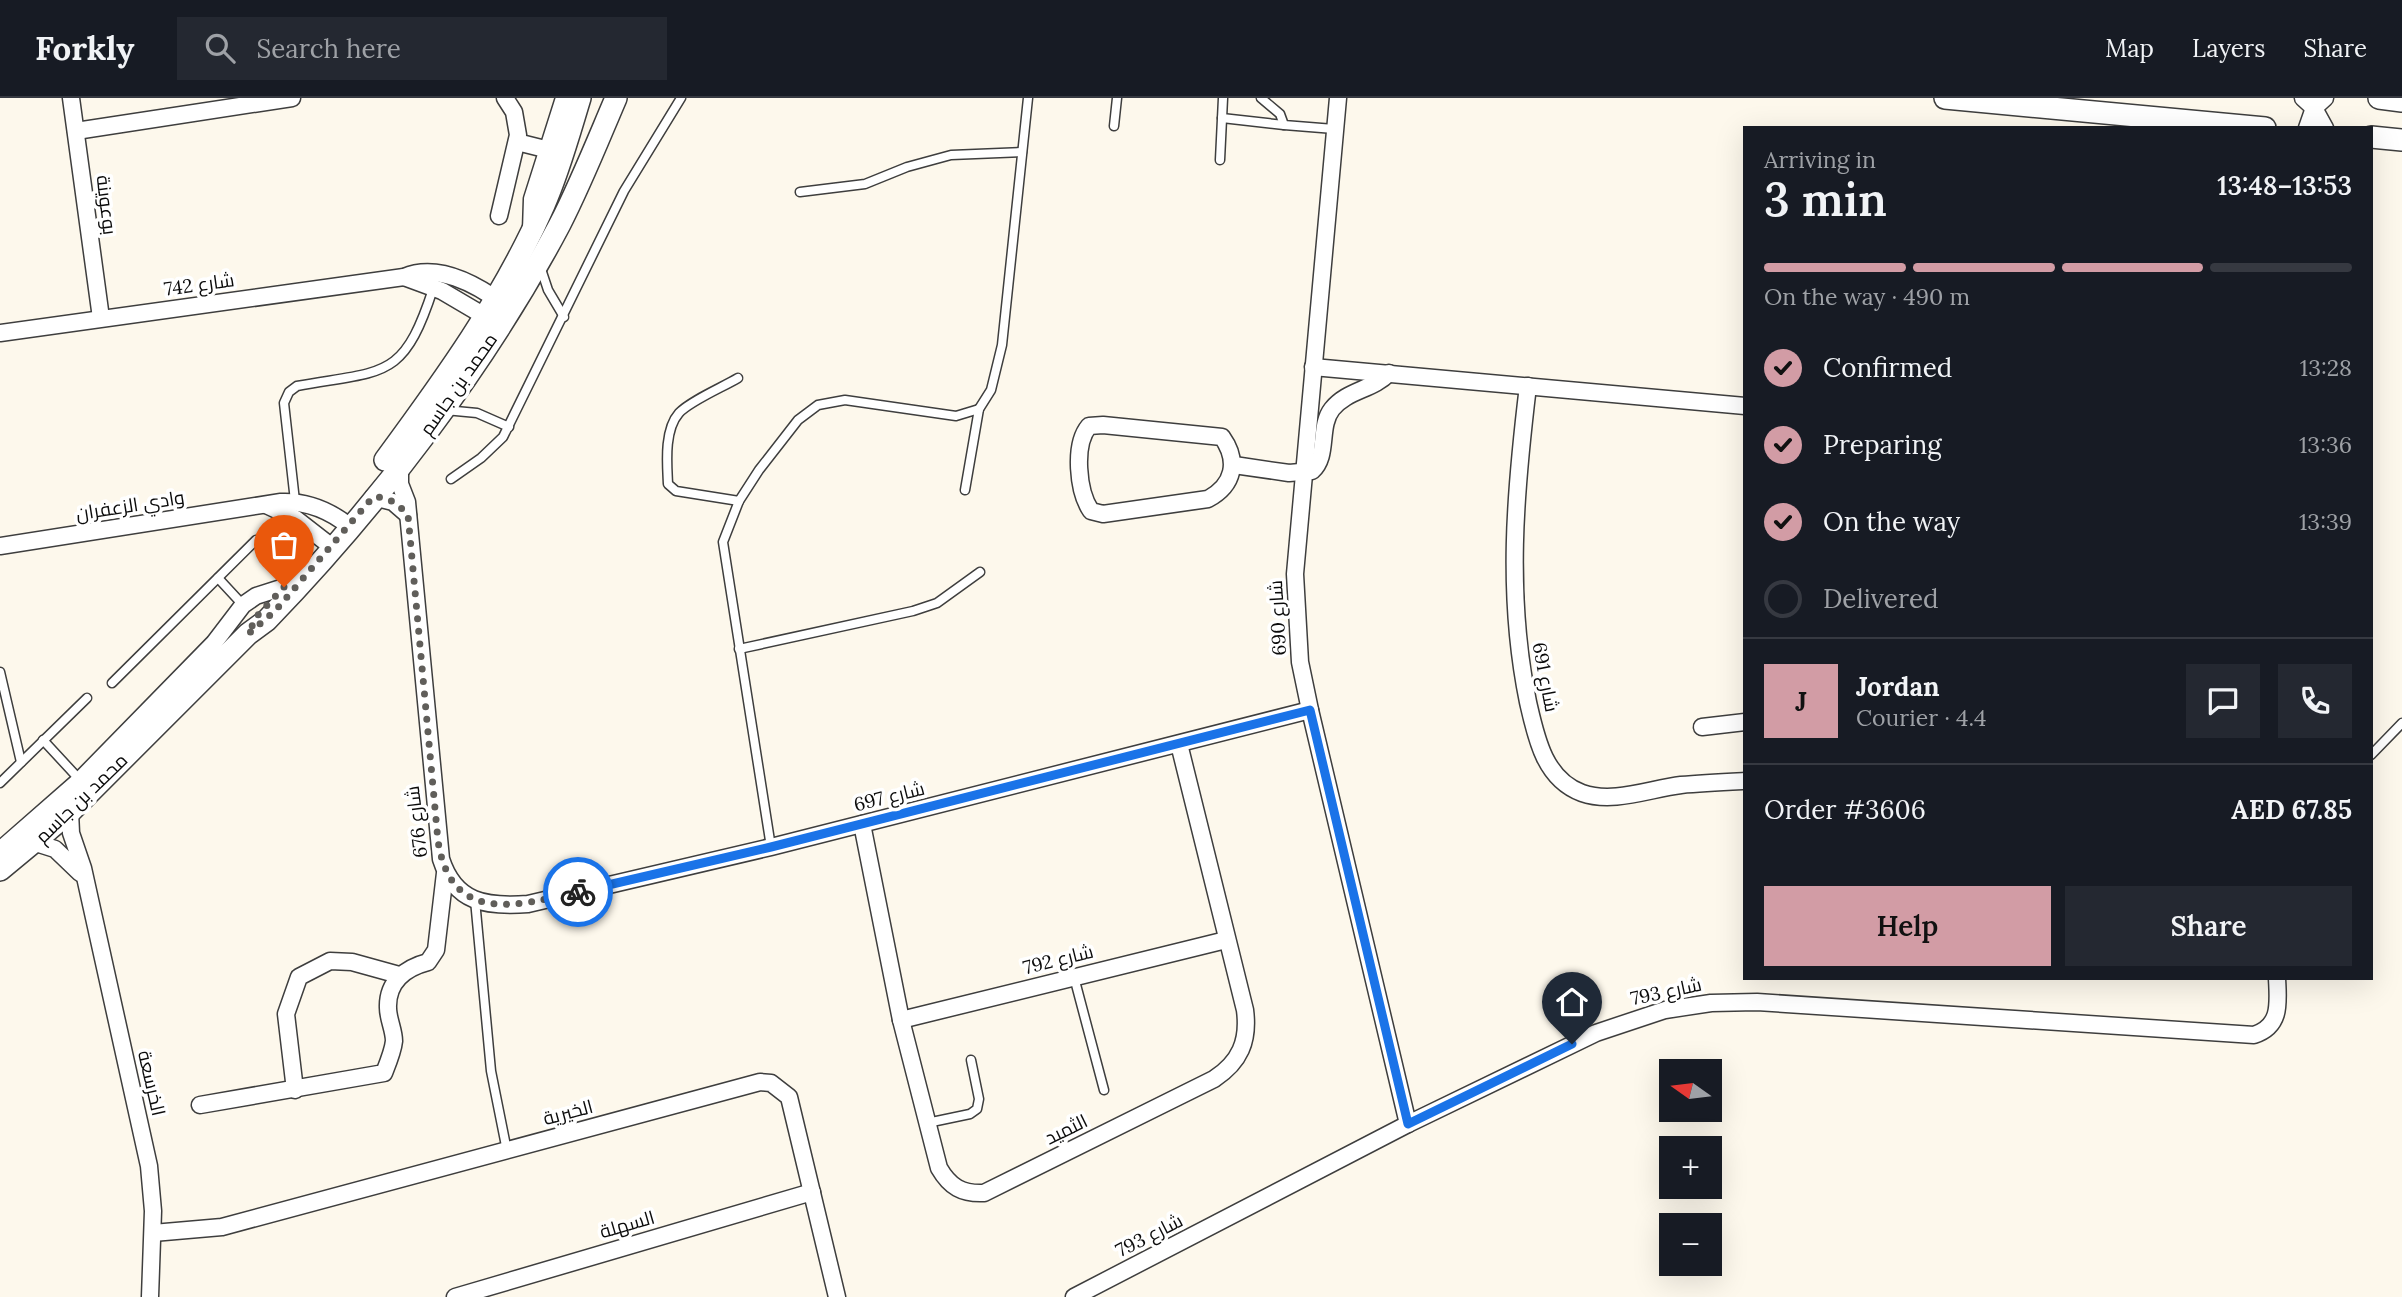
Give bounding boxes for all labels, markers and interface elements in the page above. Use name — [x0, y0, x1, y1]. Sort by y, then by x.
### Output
search box — [177, 17, 667, 80]
text: Forkly — [35, 27, 135, 69]
icon: search — [201, 29, 239, 67]
text: Search here — [257, 32, 401, 65]
text: Map — [2105, 33, 2154, 64]
text: Layers — [2192, 33, 2265, 64]
text: Share — [2303, 33, 2367, 64]
text: Arriving in — [1764, 145, 1876, 174]
text: 13:48–13:53 — [2217, 169, 2352, 202]
text: 3 min — [1764, 170, 1887, 229]
street label: بوعوينة — [91, 174, 123, 236]
street label: شارع 742 — [162, 267, 236, 303]
text: On the way · 490 m — [1764, 282, 1970, 311]
street label: محمد بن جاسم — [414, 328, 504, 441]
icon: check — [1764, 349, 1802, 387]
text: Confirmed — [1823, 351, 1952, 384]
text: 13:28 — [2300, 353, 2352, 382]
icon: check — [1764, 426, 1802, 464]
text: Preparing — [1823, 428, 1942, 461]
text: 13:36 — [2299, 430, 2352, 459]
street label: وادي الزعفران — [74, 485, 186, 528]
icon: check — [1764, 503, 1802, 541]
text: On the way — [1823, 505, 1960, 538]
text: 13:39 — [2299, 507, 2352, 536]
pin — [254, 515, 314, 587]
icon: bag — [265, 526, 303, 564]
street label: شارع 690 — [1263, 580, 1293, 656]
text: Delivered — [1823, 582, 1939, 615]
street label: شارع 691 — [1526, 640, 1565, 714]
button: chat — [2186, 664, 2260, 738]
button: phone — [2278, 664, 2352, 738]
text: Jordan — [1856, 670, 1940, 703]
text: J — [1795, 685, 1807, 718]
text: Courier · 4.4 — [1856, 703, 1987, 732]
street label: محمد بن جاسم — [30, 748, 134, 850]
street label: شارع 697 — [851, 776, 927, 818]
street label: شارع 676 — [400, 784, 434, 859]
text: Order #3606 — [1764, 793, 1926, 826]
text: AED 67.85 — [2231, 793, 2352, 826]
courier — [543, 857, 613, 927]
icon: bike — [559, 873, 597, 911]
button: Help — [1764, 886, 2051, 966]
button: Share — [2065, 886, 2352, 966]
street label: شارع 792 — [1020, 939, 1096, 981]
pin — [1542, 972, 1602, 1044]
street label: شارع 793 — [1628, 972, 1704, 1012]
icon: home — [1553, 983, 1591, 1021]
street label: الخرسعة — [133, 1048, 171, 1118]
north arrow — [1659, 1059, 1722, 1122]
map controls — [1659, 1059, 1722, 1276]
street label: الخيرية — [540, 1094, 596, 1130]
street label: الثميد — [1041, 1108, 1091, 1150]
button: + — [1659, 1136, 1722, 1199]
street label: السهلة — [597, 1205, 657, 1243]
street label: شارع 793 — [1111, 1208, 1187, 1264]
button: − — [1659, 1213, 1722, 1276]

